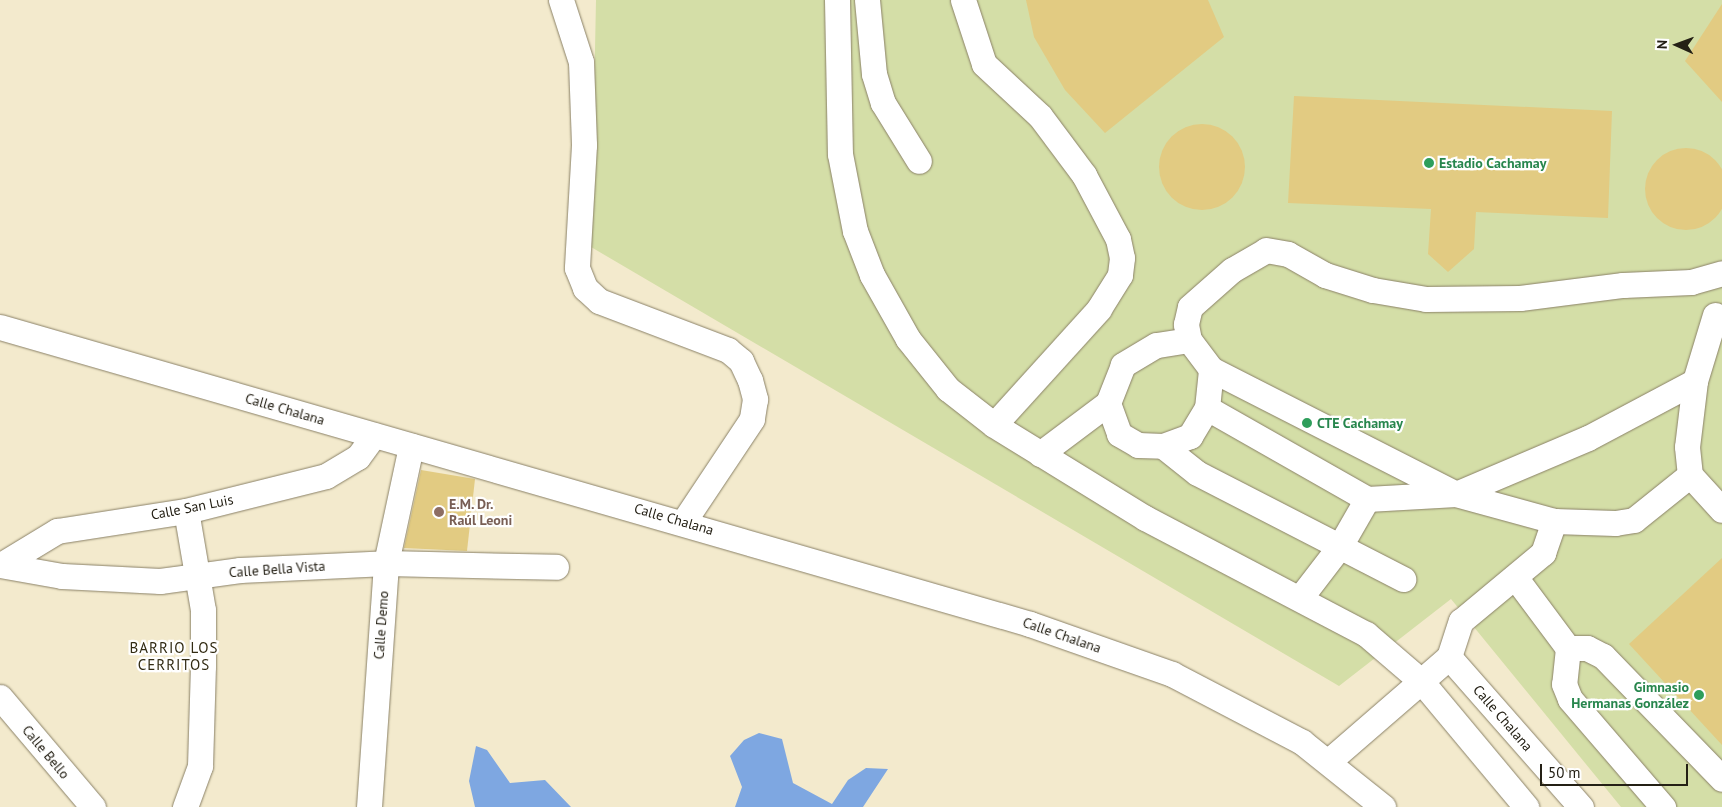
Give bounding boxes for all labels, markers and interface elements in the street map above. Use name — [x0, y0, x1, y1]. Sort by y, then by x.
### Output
north arrow — [1652, 20, 1702, 70]
text: N — [1653, 40, 1671, 49]
place label: Estadio Cachamay — [1439, 155, 1547, 171]
marker: Estadio Cachamay — [1423, 157, 1435, 169]
street label: Calle Chalana — [243, 390, 327, 428]
place label: CTE Cachamay — [1317, 415, 1403, 431]
marker: CTE Cachamay — [1301, 417, 1313, 429]
street label: Calle San Luis — [149, 491, 235, 523]
place label: E.M. Dr. Raúl Leoni — [449, 496, 512, 528]
street label: Calle Chalana — [632, 500, 716, 538]
marker: E.M. Dr. Raúl Leoni — [433, 506, 445, 518]
street label: Calle Bella Vista — [228, 557, 326, 581]
street label: Calle Demo — [370, 590, 392, 660]
street label: Calle Chalana — [1021, 614, 1103, 656]
district label: BARRIO LOS CERRITOS — [128, 638, 220, 673]
place label: Gimnasio Hermanas González — [1571, 679, 1689, 712]
street label: Calle Chalana — [1470, 682, 1536, 754]
marker: Gimnasio Hermanas González — [1693, 689, 1705, 701]
street label: Calle Bello — [19, 722, 73, 782]
scale bar — [1542, 754, 1690, 786]
text: 50 m — [1548, 763, 1581, 782]

